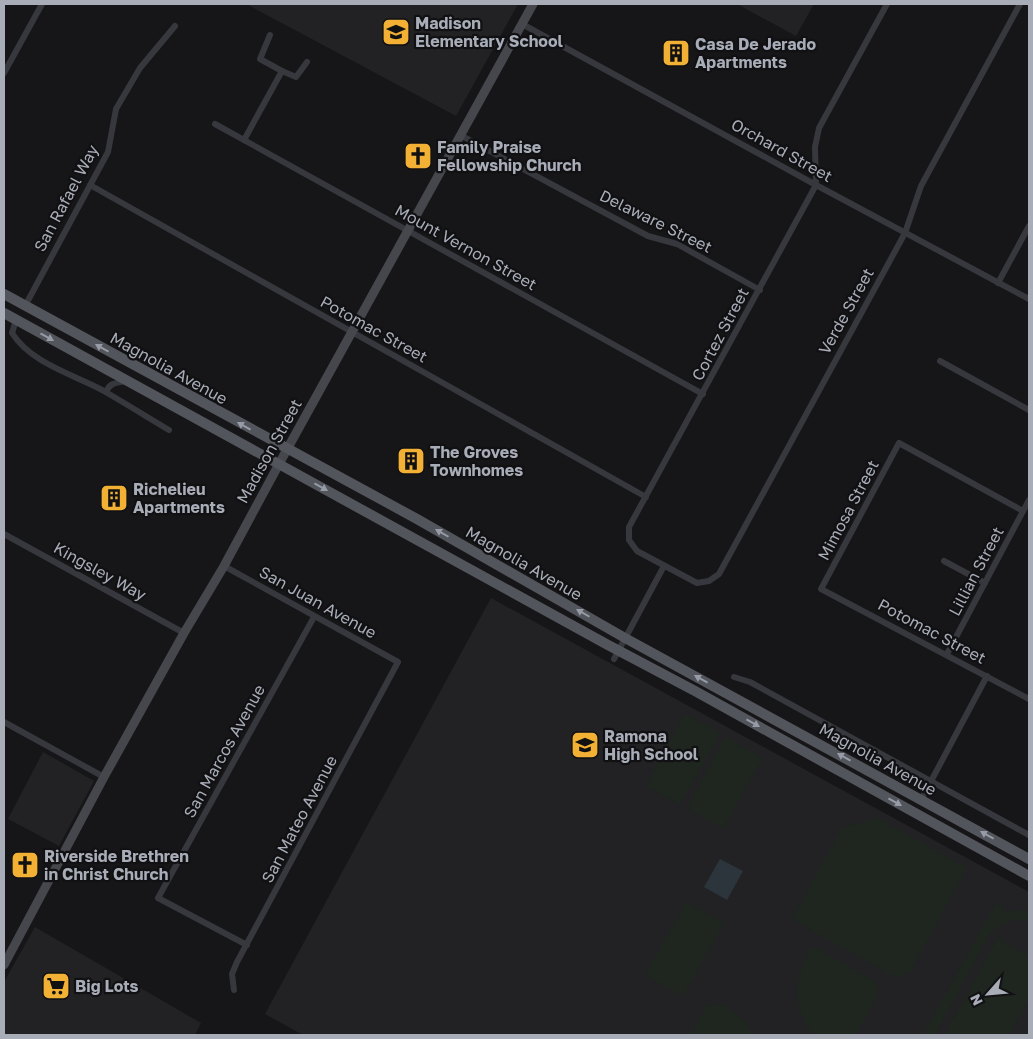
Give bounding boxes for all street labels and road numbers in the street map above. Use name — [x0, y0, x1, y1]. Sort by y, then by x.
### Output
street label: Orchard Street — [728, 114, 836, 186]
street label: San Rafael Way — [29, 141, 103, 255]
street label: Delaware Street — [596, 185, 716, 257]
street label: Mount Vernon Street — [392, 200, 540, 294]
street label: Verde Street — [814, 264, 878, 358]
street label: Cortez Street — [687, 284, 753, 384]
street label: Potomac Street — [317, 291, 431, 367]
street label: Magnolia Avenue — [107, 327, 231, 409]
street label: Madison Street — [232, 395, 306, 507]
street label: Mimosa Street — [813, 456, 883, 564]
street label: Magnolia Avenue — [462, 522, 586, 604]
street label: Lillian Street — [944, 523, 1008, 619]
street label: Kingsley Way — [50, 537, 150, 605]
street label: San Juan Avenue — [256, 561, 380, 643]
street label: Potomac Street — [875, 594, 989, 668]
street label: San Marcos Avenue — [179, 681, 269, 821]
street label: Magnolia Avenue — [816, 718, 940, 800]
street label: San Mateo Avenue — [257, 752, 341, 886]

